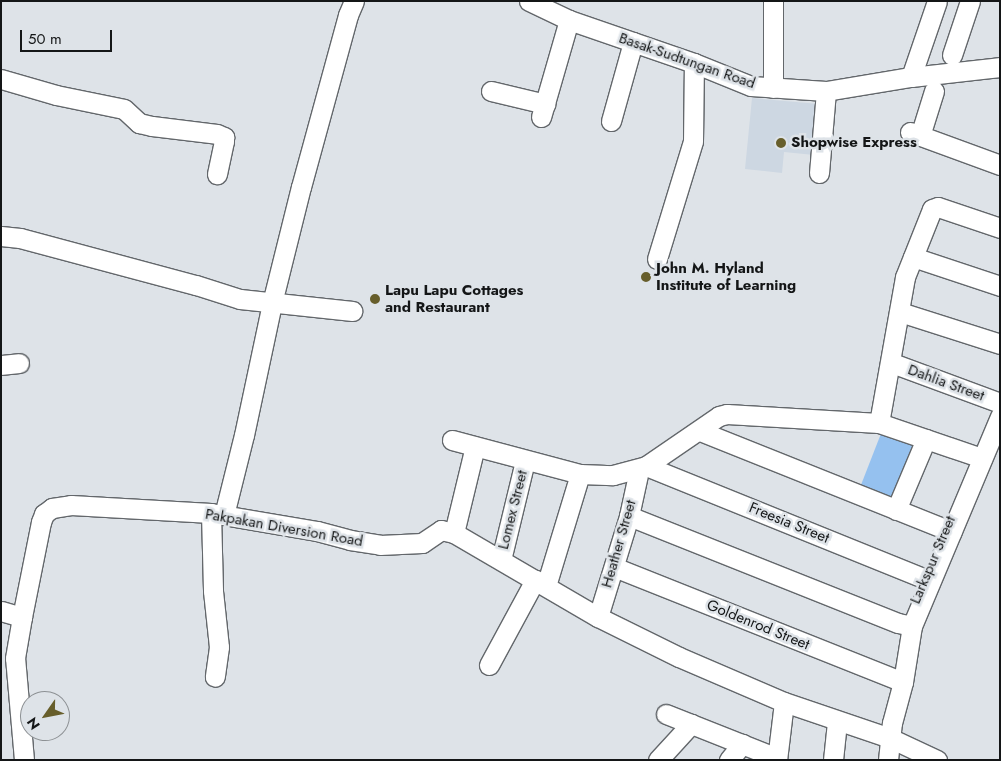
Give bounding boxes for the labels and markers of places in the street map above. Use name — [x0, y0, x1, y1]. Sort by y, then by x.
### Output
place label: Shopwise Express — [791, 134, 917, 152]
marker: Shopwise Express — [775, 137, 787, 149]
place label: John M. Hyland Institute of Learning — [656, 259, 796, 294]
marker: John M. Hyland Institute of Learning — [640, 271, 652, 283]
place label: Lapu Lapu Cottages and Restaurant — [385, 281, 523, 316]
marker: Lapu Lapu Cottages and Restaurant — [369, 293, 381, 305]

